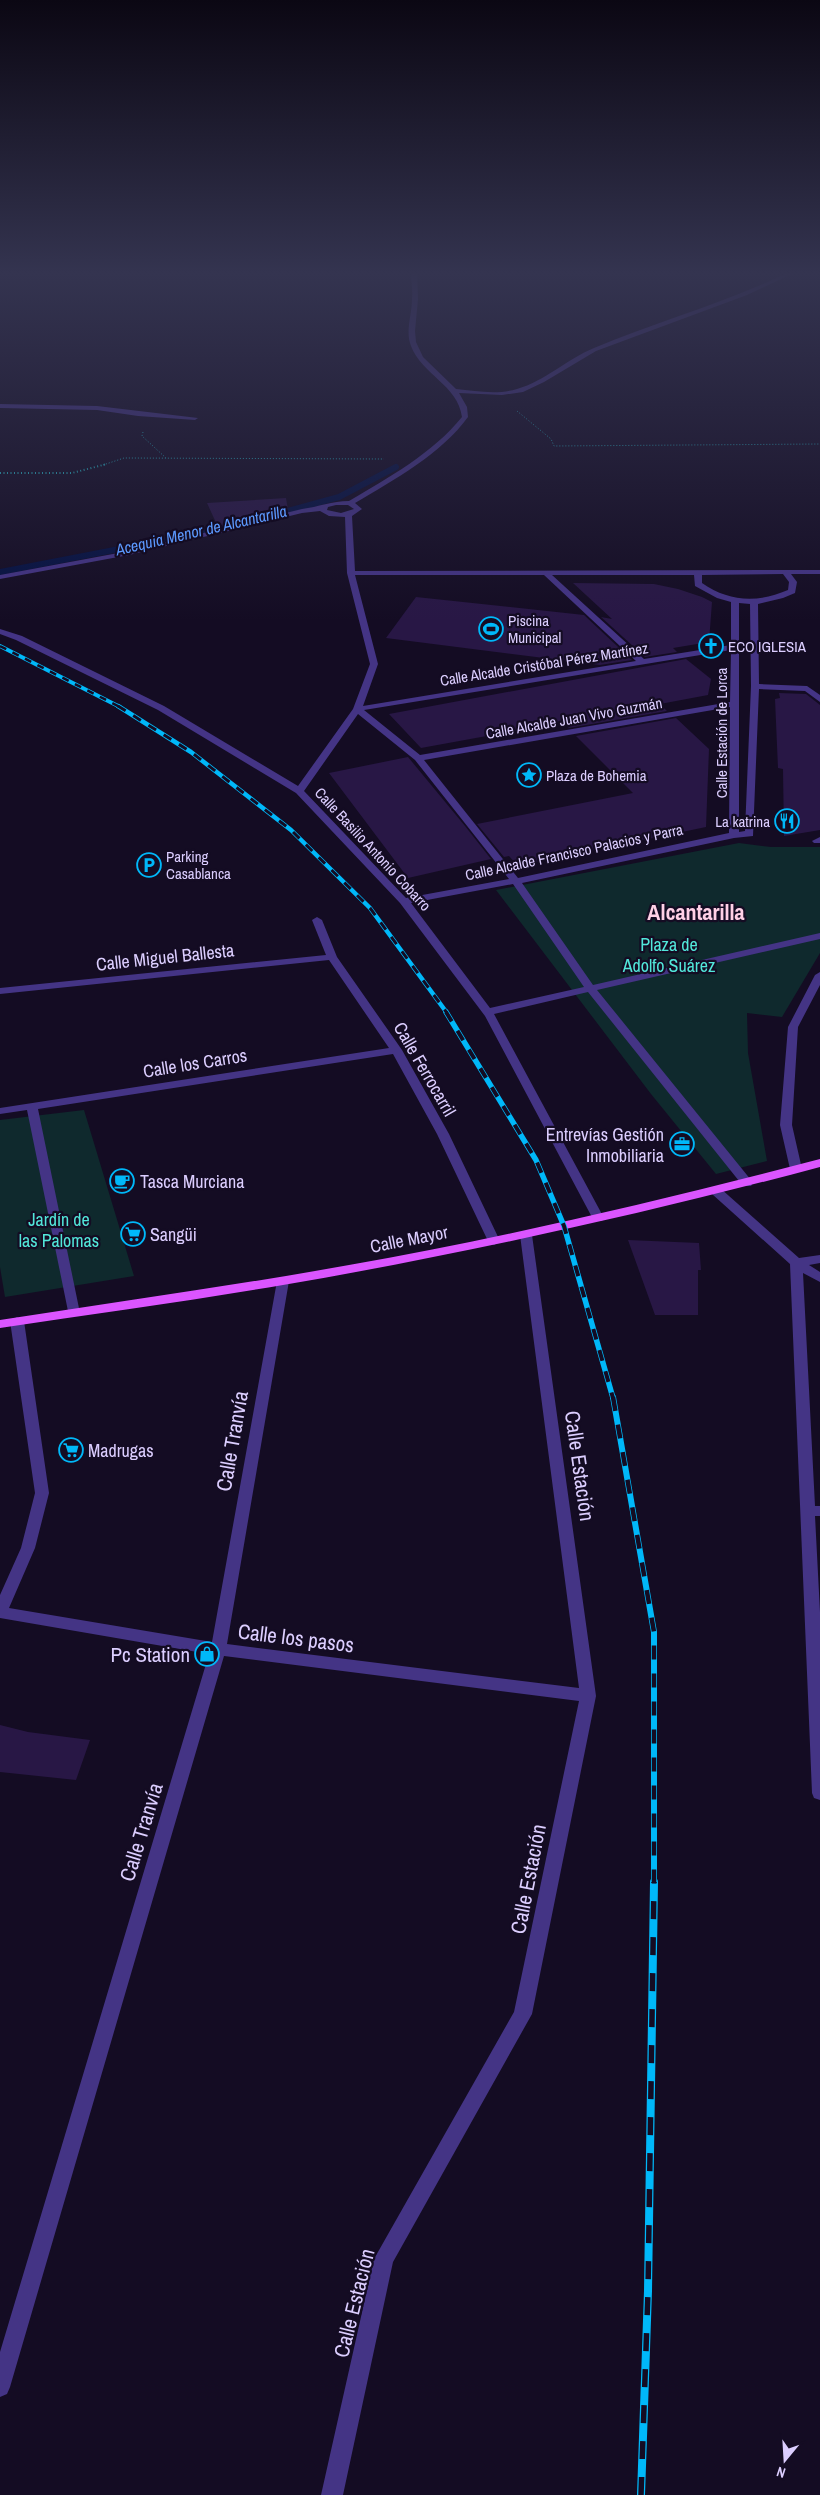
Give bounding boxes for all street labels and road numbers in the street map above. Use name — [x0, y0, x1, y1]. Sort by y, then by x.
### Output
street label: Calle Alcalde Cristóbal Pérez Martínez — [438, 637, 650, 691]
street label: Calle Estación de Lorca — [711, 668, 732, 798]
street label: Calle Alcalde Juan Vivo Guzmán — [484, 692, 664, 744]
street label: Calle Basilio Antonio Cobarro — [310, 783, 436, 916]
street label: Calle Alcalde Francisco Palacios y Parra — [463, 819, 685, 885]
street label: Calle Miguel Ballesta — [95, 937, 235, 977]
street label: Calle Ferrocarril — [388, 1017, 462, 1121]
street label: Calle los Carros — [141, 1042, 249, 1084]
street label: Calle Mayor — [368, 1219, 450, 1259]
street label: Calle Tranvía — [209, 1388, 255, 1493]
street label: Calle Estación — [558, 1409, 602, 1523]
street label: Calle los pasos — [236, 1616, 356, 1660]
street label: Calle Tranvía — [112, 1779, 170, 1885]
street label: Calle Estación — [503, 1822, 553, 1936]
street label: Calle Estación — [327, 2246, 381, 2360]

